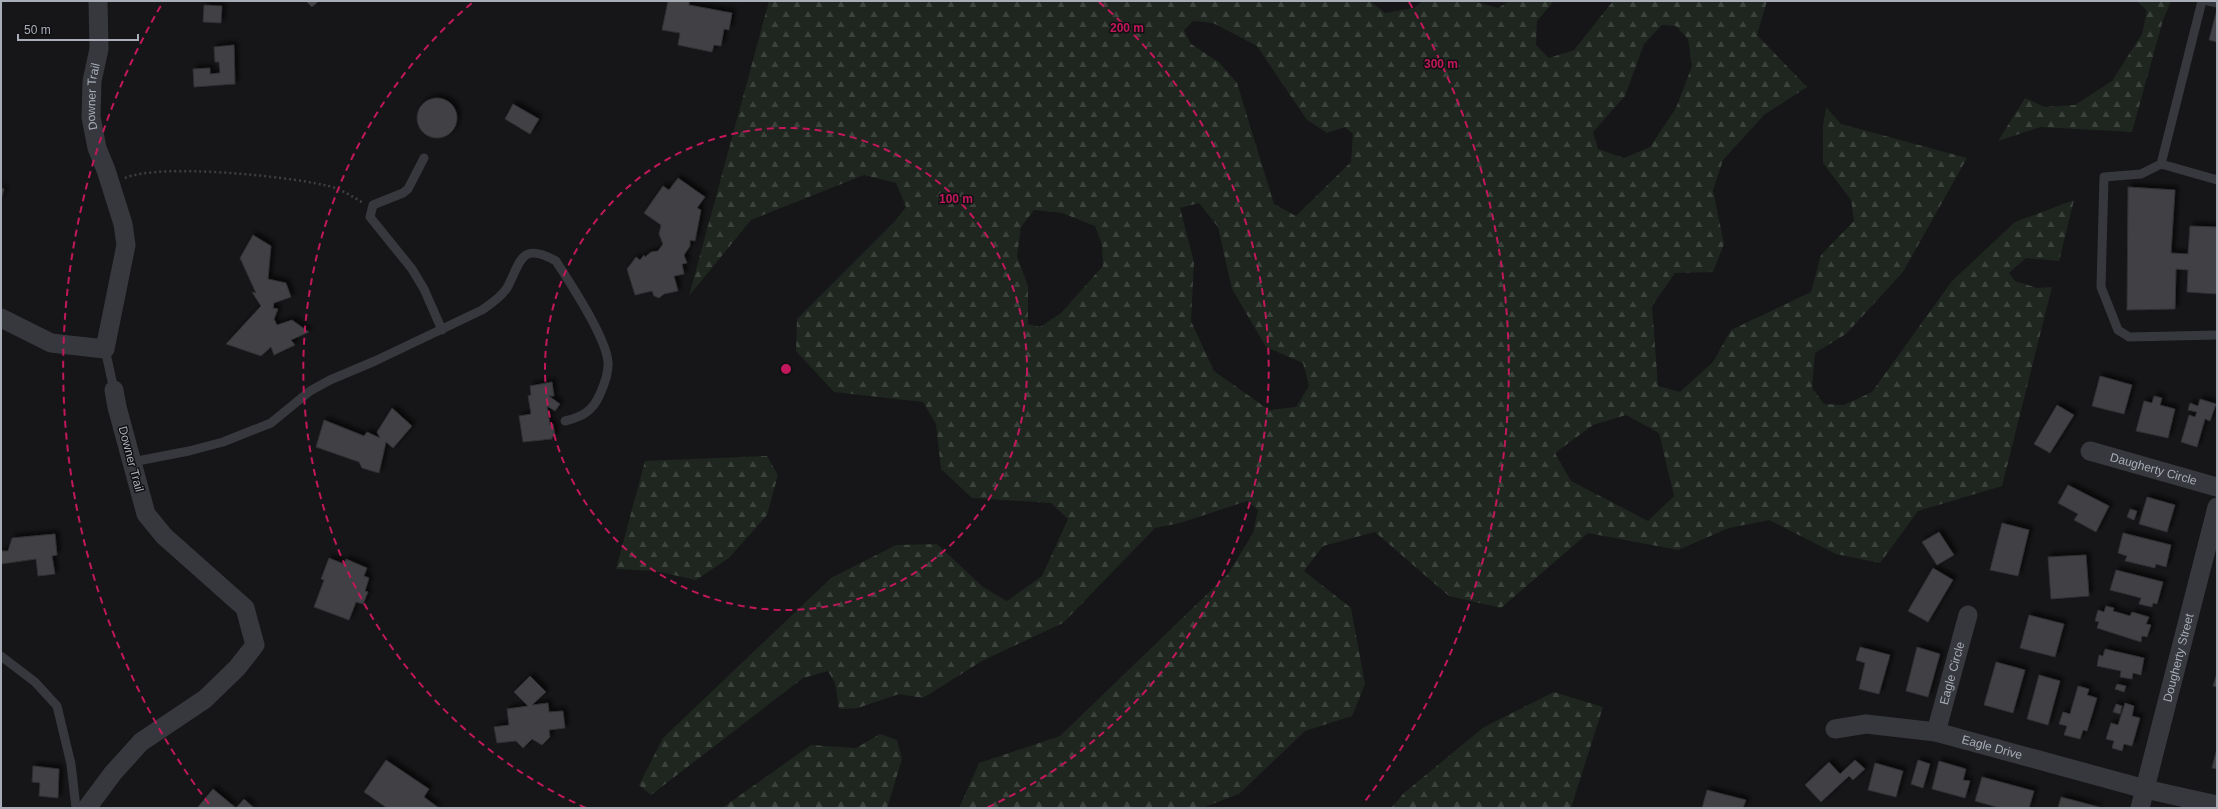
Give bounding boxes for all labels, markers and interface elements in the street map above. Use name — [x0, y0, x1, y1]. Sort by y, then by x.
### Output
scale bar — [18, 16, 138, 42]
text: 200 m — [1110, 21, 1144, 35]
text: 50 m — [24, 23, 51, 37]
text: 300 m — [1424, 57, 1458, 71]
street label: Downer Trail — [84, 62, 103, 131]
text: 100 m — [939, 192, 973, 206]
centre of rings — [779, 362, 793, 376]
street label: Downer Trail — [116, 425, 146, 493]
street label: Daugherty Circle — [2109, 450, 2199, 488]
street label: Dougherty Street — [2160, 611, 2197, 704]
street label: Eagle Circle — [1937, 640, 1967, 706]
street label: Eagle Drive — [1960, 732, 2024, 762]

